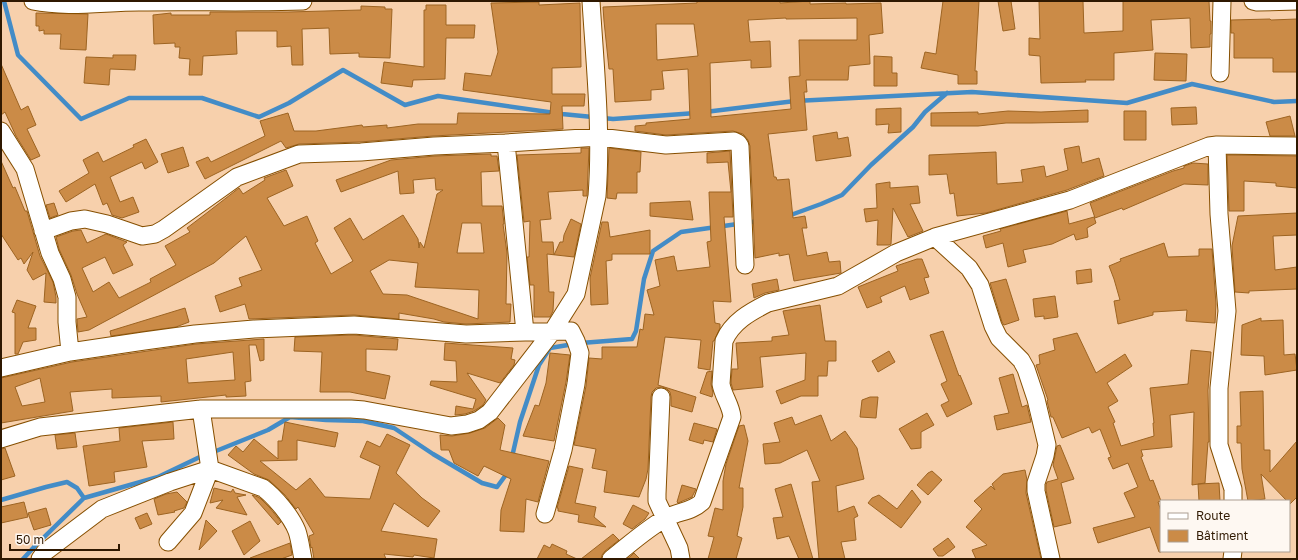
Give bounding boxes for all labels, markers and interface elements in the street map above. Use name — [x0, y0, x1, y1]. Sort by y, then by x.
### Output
legend — [1160, 500, 1290, 552]
text: Route — [1196, 508, 1230, 523]
scale bar — [10, 526, 119, 552]
text: Bâtiment — [1196, 528, 1249, 543]
text: 50 m — [16, 532, 44, 547]

